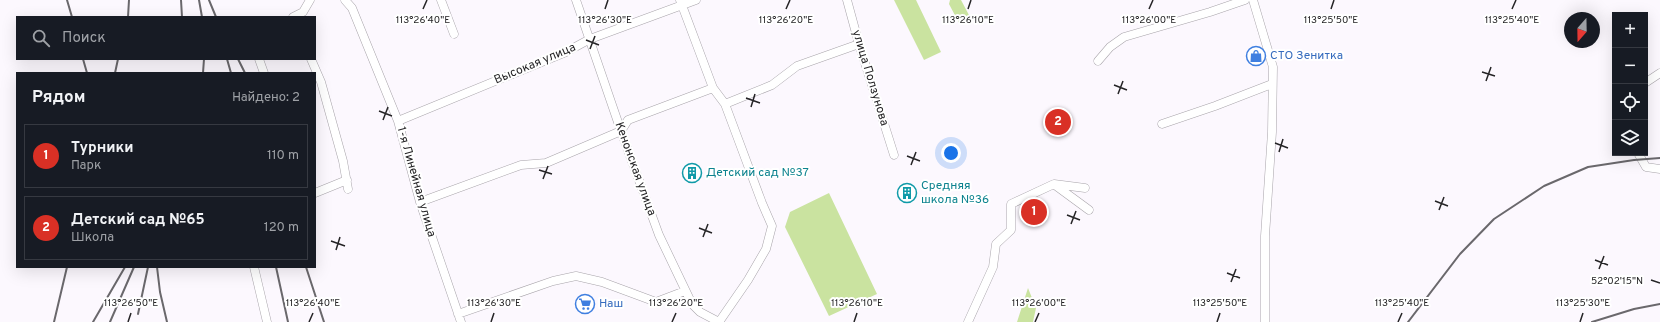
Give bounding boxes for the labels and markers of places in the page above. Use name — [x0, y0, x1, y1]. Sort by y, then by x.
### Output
shop icon: СТО Зенитка — [1245, 45, 1267, 67]
place label: СТО Зенитка — [1270, 48, 1343, 64]
pin: 2 — [1045, 107, 1071, 137]
building icon: Детский сад №37 — [681, 162, 703, 184]
place label: Детский сад №37 — [706, 165, 809, 181]
place label: Средняя школа №36 — [921, 178, 989, 208]
building icon: Средняя школа №36 — [896, 182, 918, 204]
pin: 1 — [1021, 197, 1047, 227]
supermarket icon: Наш — [574, 293, 596, 315]
place label: Наш — [599, 296, 623, 312]

